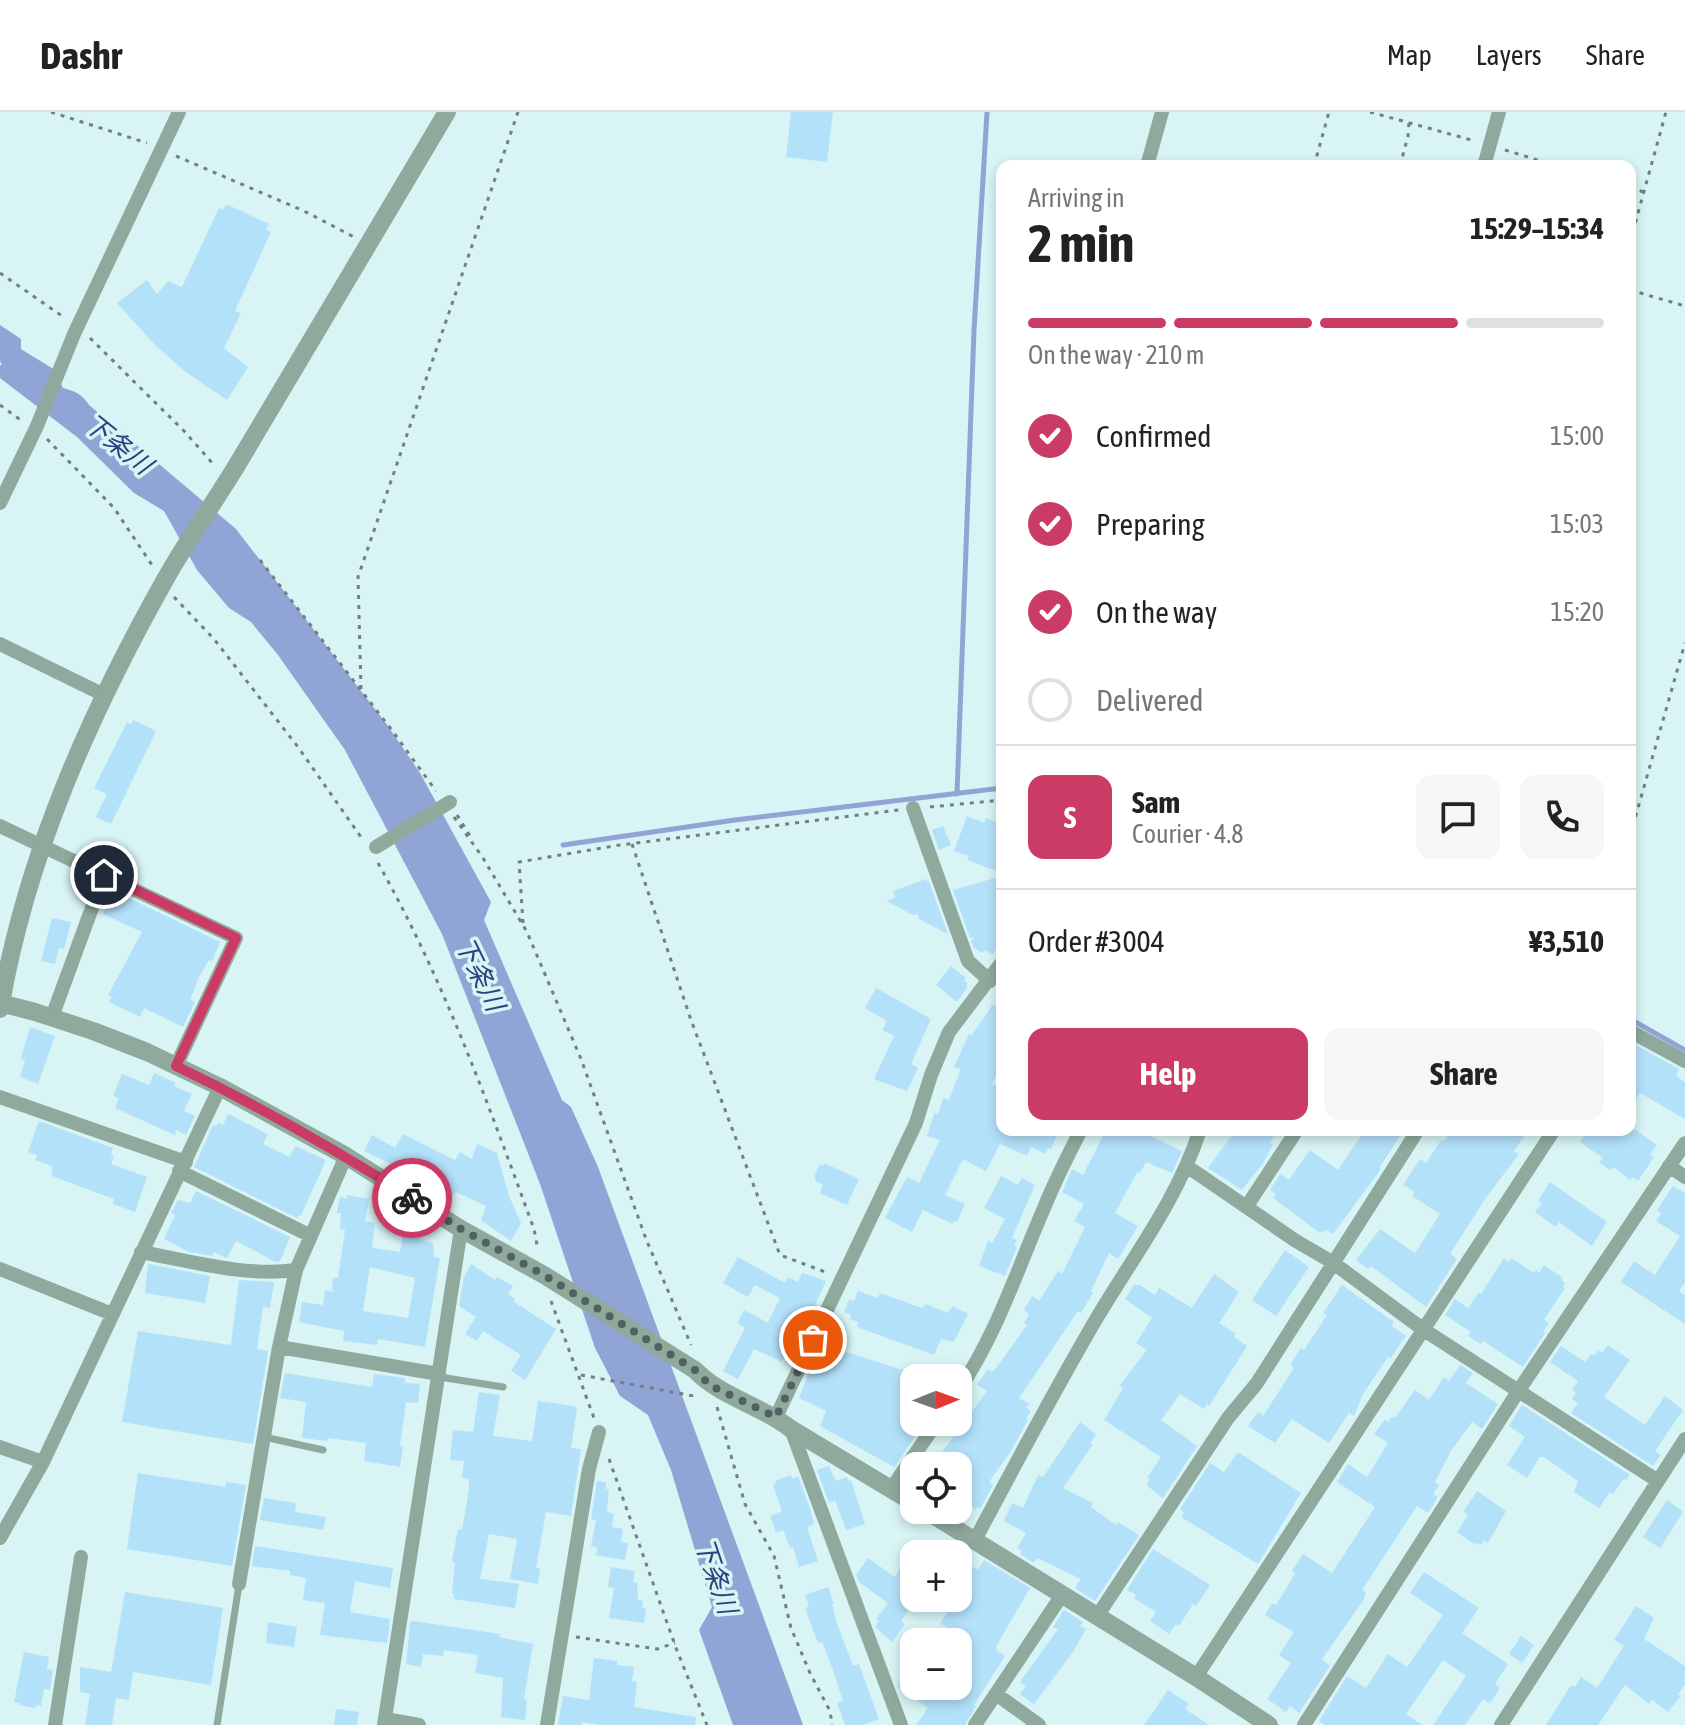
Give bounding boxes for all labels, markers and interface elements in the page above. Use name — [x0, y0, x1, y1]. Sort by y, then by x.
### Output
text: Dashr — [40, 34, 122, 77]
text: Map — [1387, 39, 1432, 71]
text: Layers — [1476, 39, 1542, 71]
text: Share — [1586, 39, 1645, 71]
text: Arriving in — [1028, 183, 1125, 213]
text: 15:29–15:34 — [1470, 211, 1604, 245]
text: 2 min — [1028, 213, 1134, 273]
text: On the way · 210 m — [1028, 340, 1205, 370]
water label: 下条川 — [78, 408, 160, 482]
icon: check — [1028, 414, 1072, 458]
text: Confirmed — [1096, 419, 1211, 453]
text: 15:00 — [1550, 421, 1604, 451]
icon: check — [1028, 502, 1072, 546]
text: Preparing — [1096, 507, 1205, 541]
text: 15:03 — [1550, 509, 1604, 539]
icon: check — [1028, 590, 1072, 634]
text: On the way — [1096, 595, 1217, 629]
text: 15:20 — [1550, 597, 1604, 627]
text: Delivered — [1096, 683, 1204, 717]
button: chat — [1416, 775, 1500, 859]
button: phone — [1520, 775, 1604, 859]
text: Sam — [1132, 785, 1180, 819]
text: S — [1064, 800, 1076, 834]
text: Courier · 4.8 — [1132, 819, 1243, 849]
pin — [70, 841, 138, 909]
icon: home — [82, 853, 126, 897]
text: Order #3004 — [1028, 924, 1165, 958]
text: ¥3,510 — [1529, 924, 1604, 958]
water label: 下条川 — [449, 932, 512, 1018]
button: Help — [1028, 1028, 1308, 1120]
button: Share — [1324, 1028, 1604, 1120]
courier — [372, 1158, 452, 1238]
icon: bike — [390, 1176, 434, 1220]
pin — [779, 1306, 847, 1374]
icon: bag — [791, 1318, 835, 1362]
north arrow — [900, 1364, 972, 1436]
map controls — [900, 1364, 972, 1700]
button: locate — [900, 1452, 972, 1524]
water label: 下条川 — [689, 1534, 744, 1621]
button: + — [900, 1540, 972, 1612]
button: − — [900, 1628, 972, 1700]

